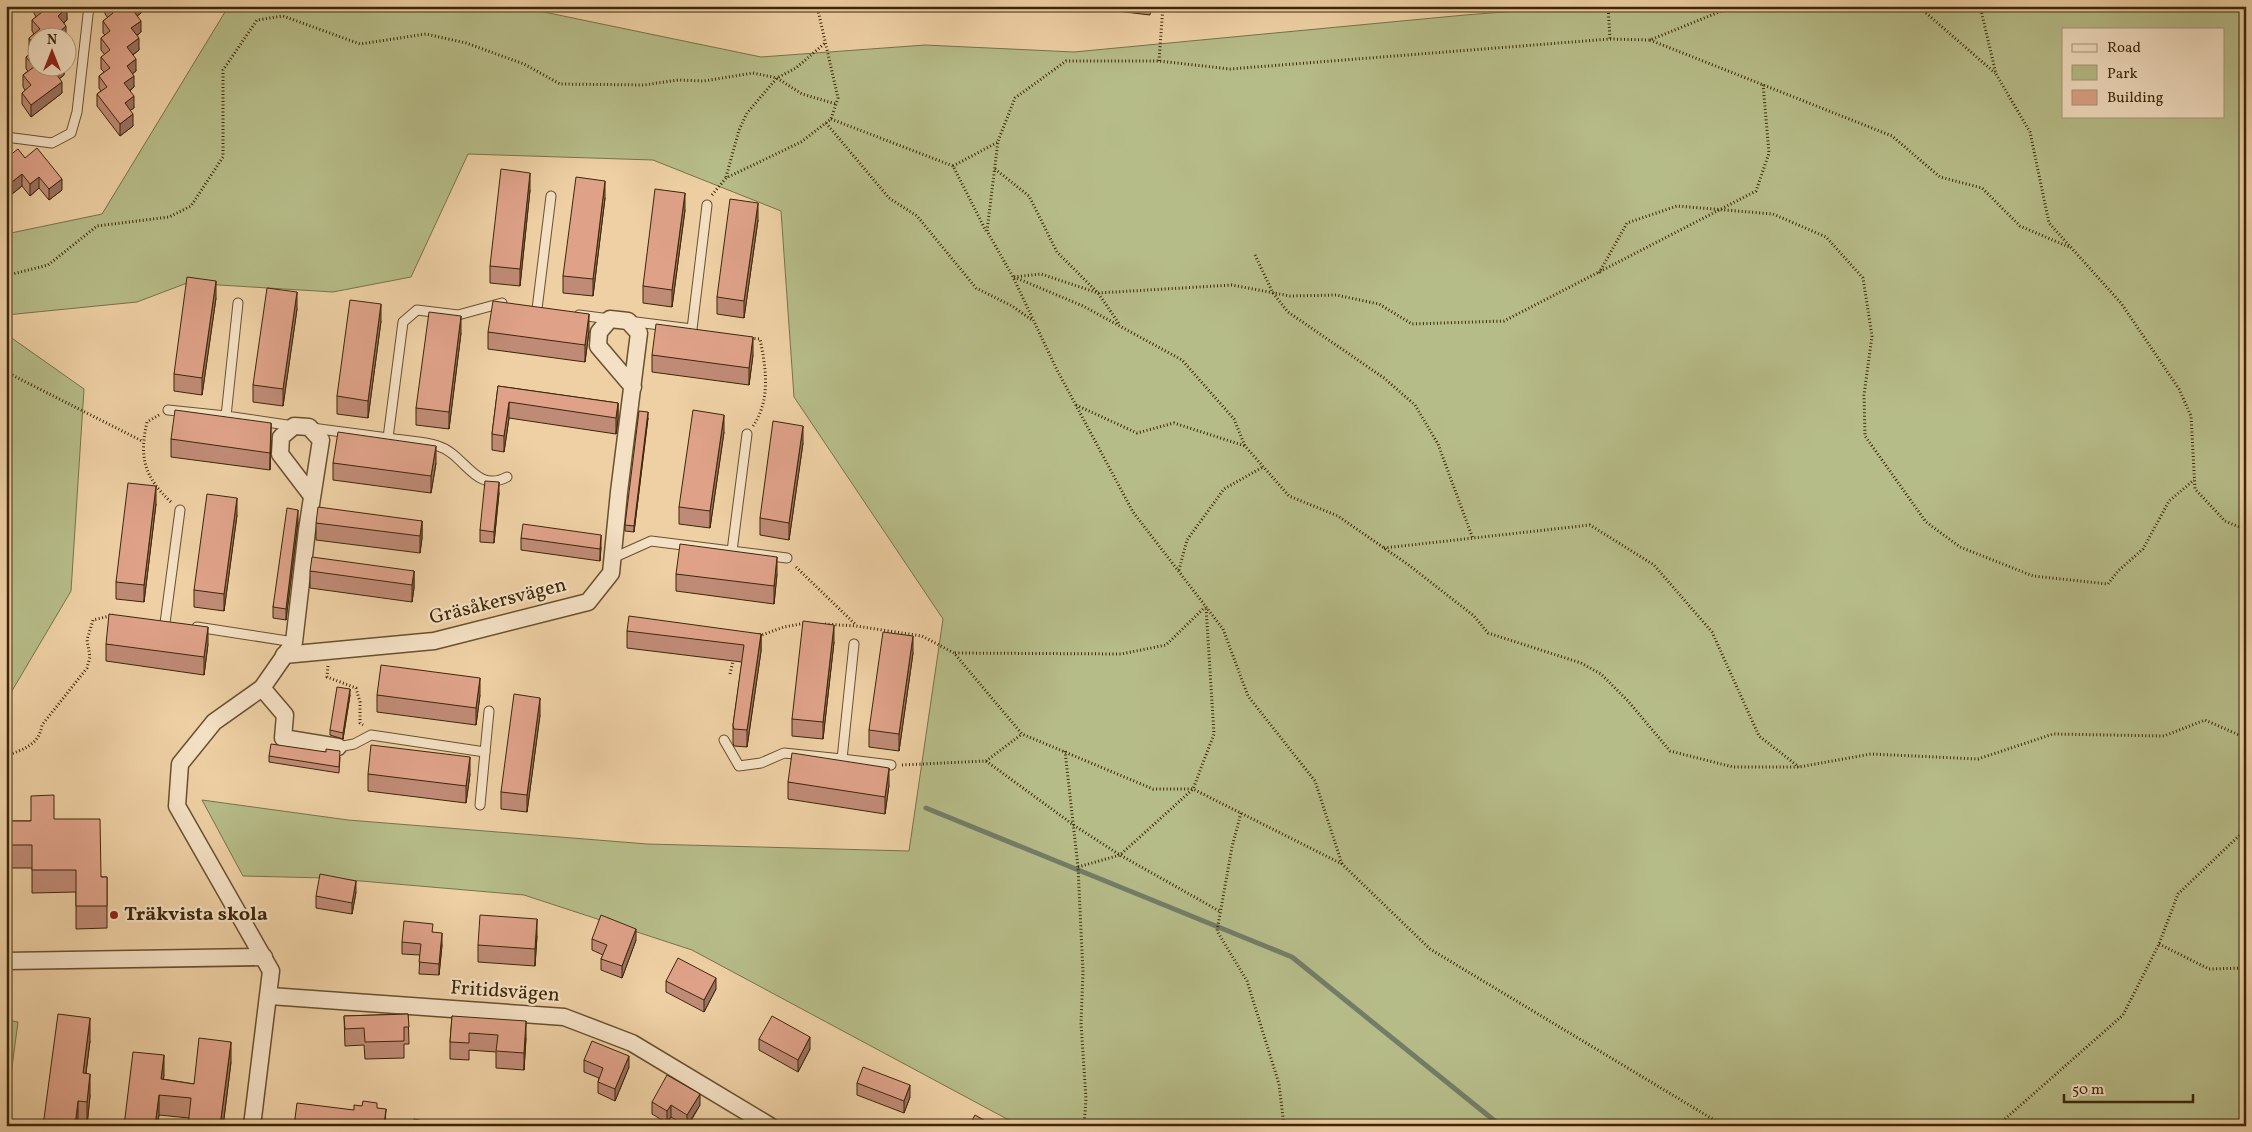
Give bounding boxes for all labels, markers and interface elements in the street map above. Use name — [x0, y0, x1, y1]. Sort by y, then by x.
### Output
north arrow — [28, 28, 78, 78]
legend — [2062, 28, 2224, 118]
text: N — [47, 31, 57, 50]
text: Road — [2107, 38, 2141, 59]
text: Park — [2107, 64, 2138, 85]
text: Building — [2107, 88, 2164, 109]
street label: Gräsåkersvägen — [427, 571, 569, 633]
place label: Träkvista skola — [124, 901, 268, 929]
marker: Träkvista skola — [108, 909, 120, 921]
street label: Fritidsvägen — [449, 974, 561, 1010]
scale bar — [2064, 1072, 2193, 1104]
text: 50 m — [2072, 1080, 2104, 1101]

